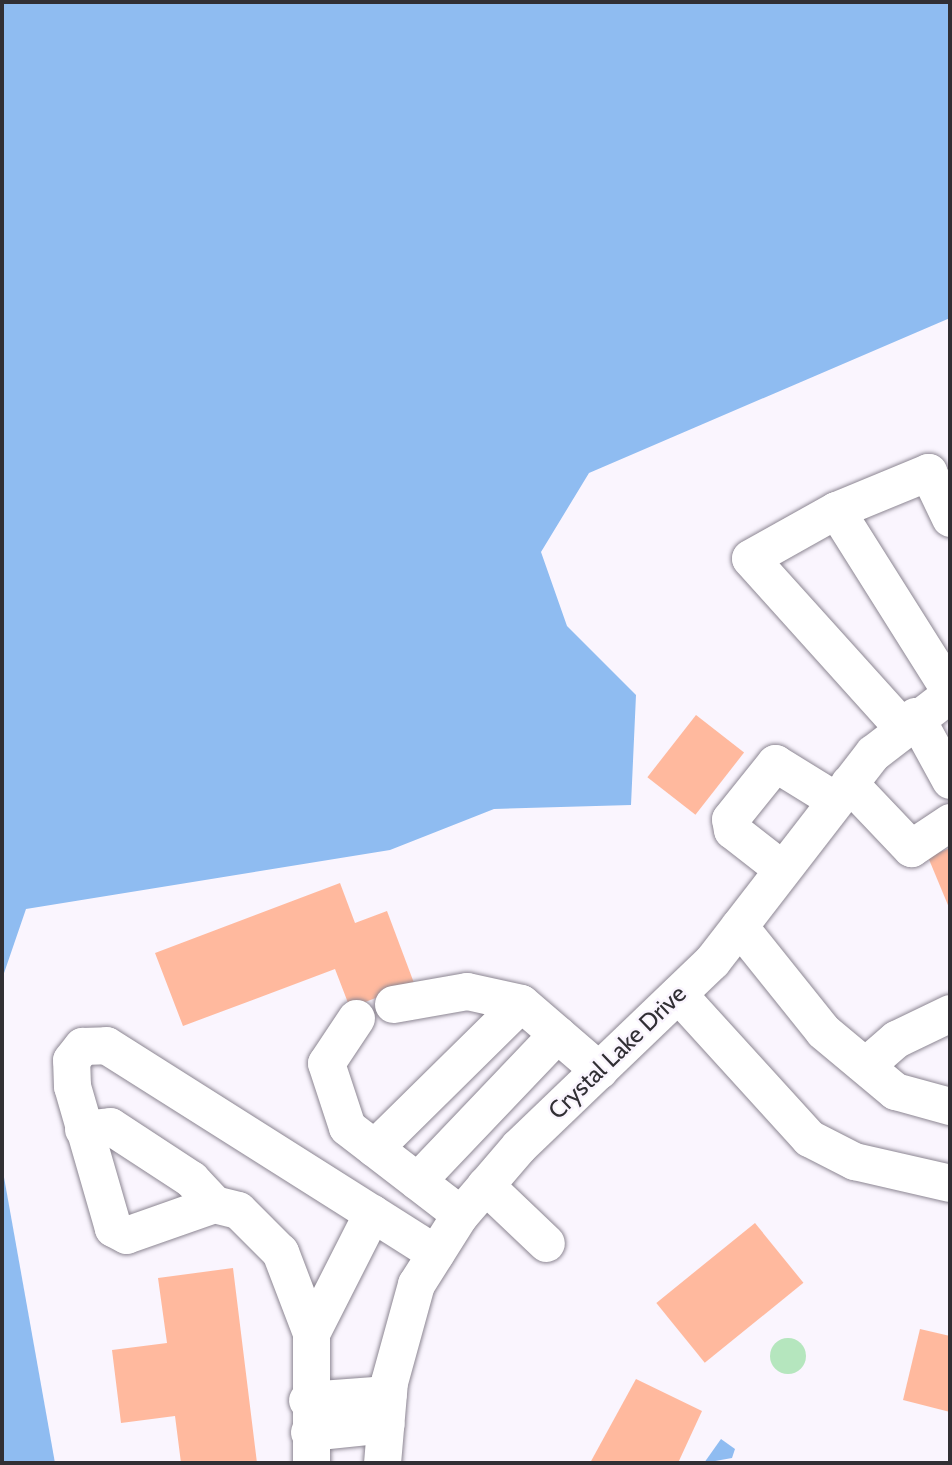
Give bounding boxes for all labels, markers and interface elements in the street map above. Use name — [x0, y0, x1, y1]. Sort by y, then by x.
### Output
street label: Crystal Lake Drive — [542, 979, 692, 1125]

